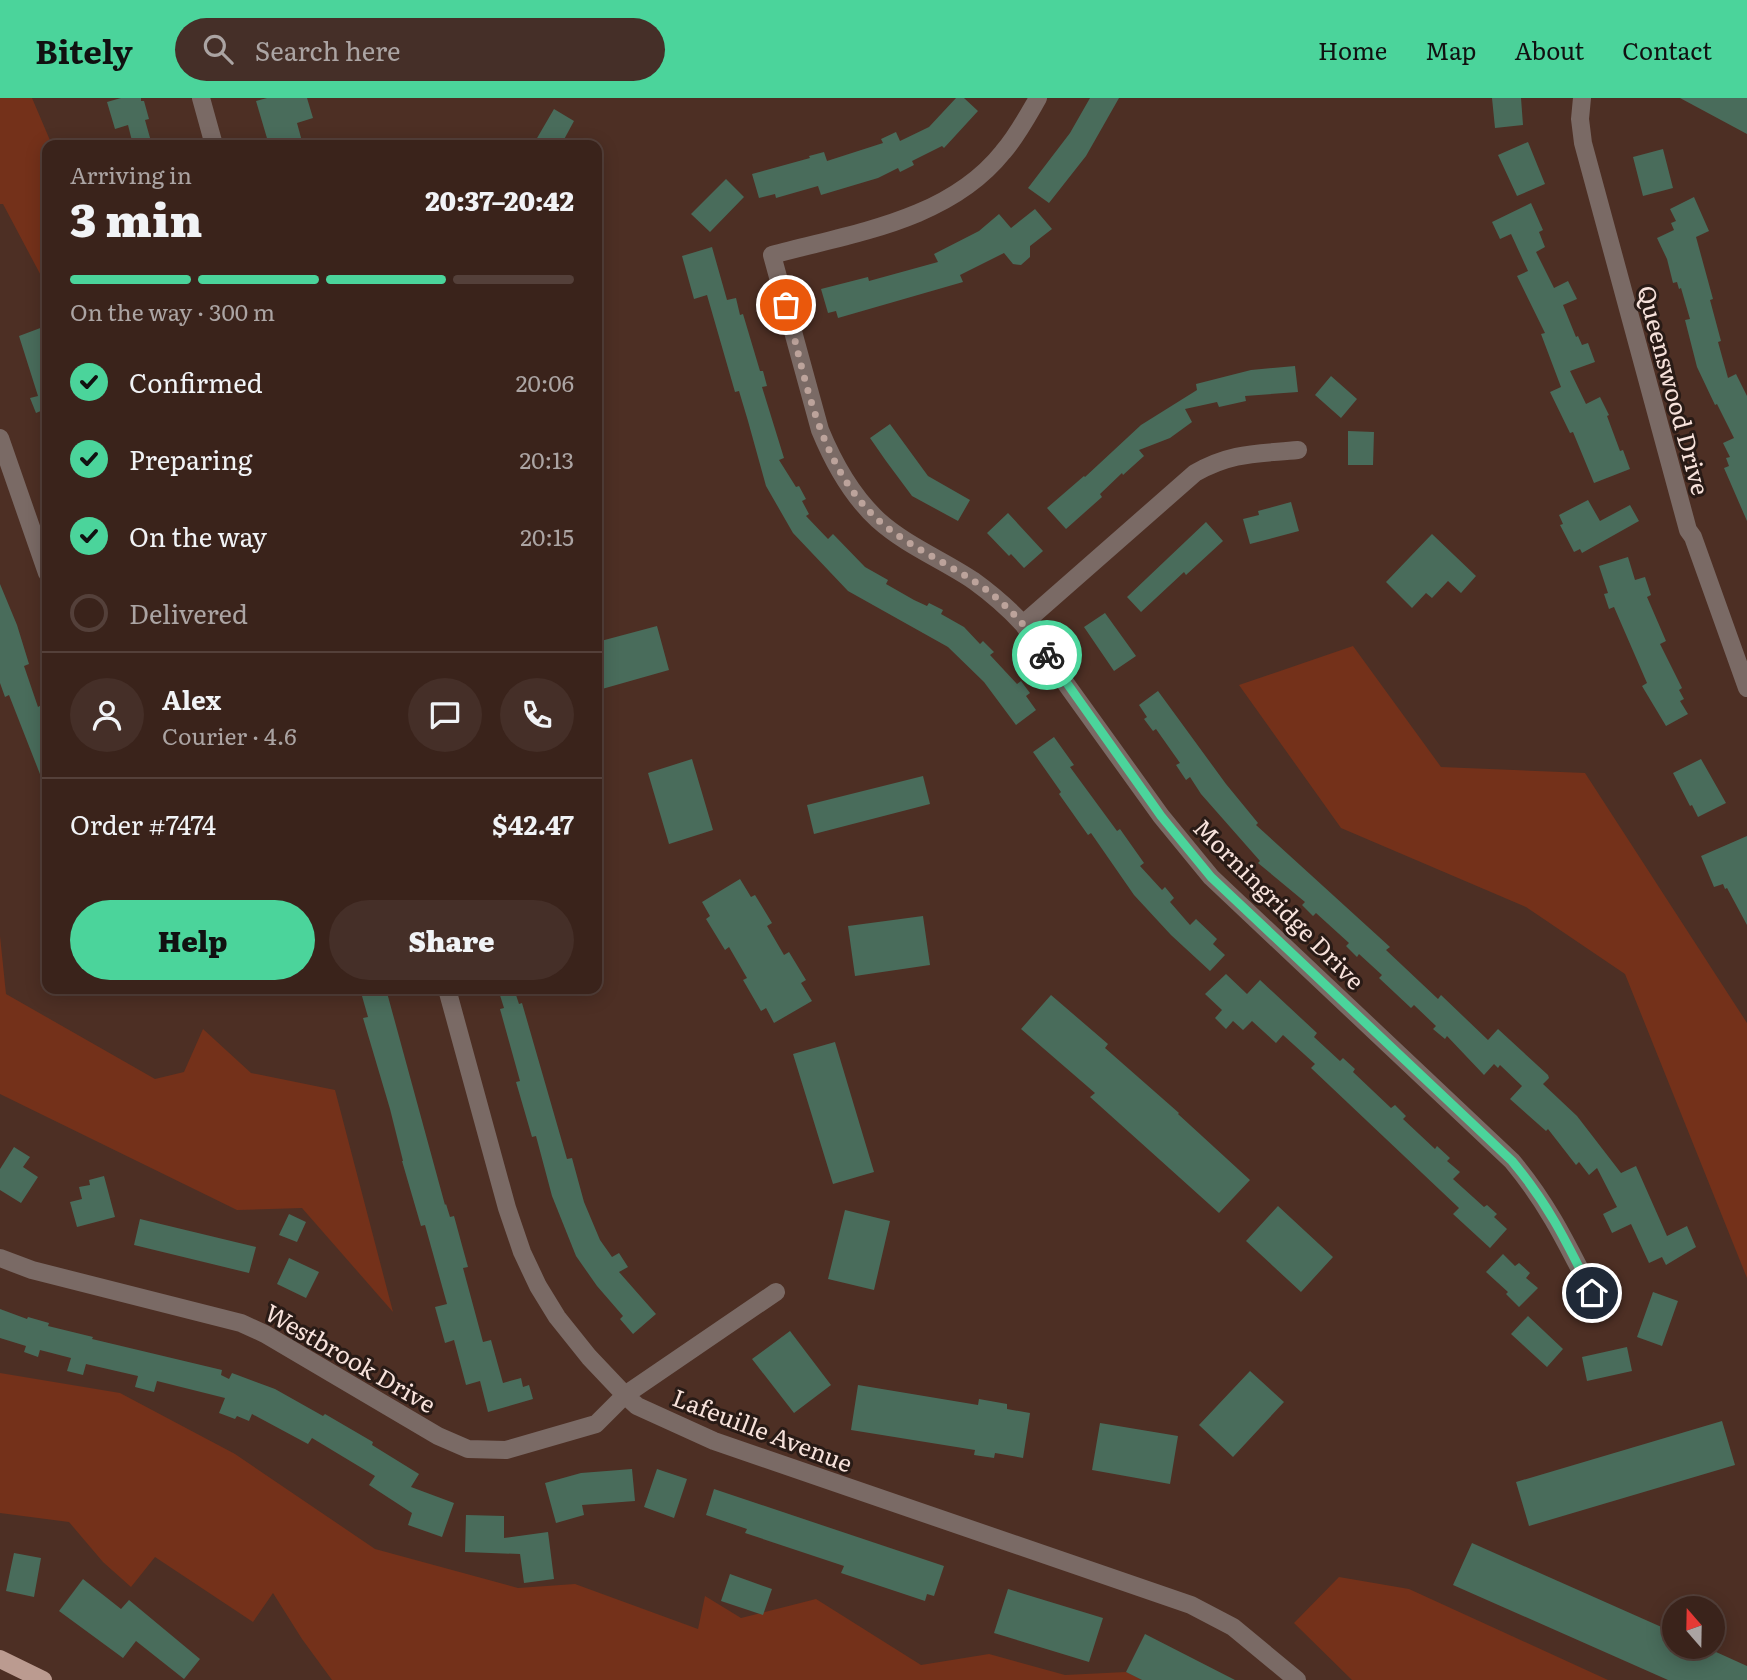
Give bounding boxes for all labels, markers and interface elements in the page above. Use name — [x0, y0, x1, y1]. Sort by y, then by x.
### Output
search box — [175, 18, 665, 81]
text: Bitely — [35, 25, 133, 74]
icon: search — [199, 30, 237, 68]
text: Search here — [255, 30, 401, 69]
text: Home — [1318, 32, 1387, 67]
text: Map — [1425, 32, 1476, 67]
text: About — [1514, 32, 1584, 67]
text: Contact — [1622, 32, 1712, 67]
text: Arriving in — [70, 157, 192, 191]
text: 20:37–20:42 — [425, 180, 574, 219]
text: 3 min — [70, 183, 202, 251]
pin — [756, 275, 816, 335]
street label: Queenswood Drive — [1630, 281, 1720, 499]
icon: bag — [767, 286, 805, 324]
text: On the way · 300 m — [70, 294, 275, 328]
text: Confirmed — [129, 362, 263, 401]
icon: check — [70, 363, 108, 401]
text: 20:06 — [516, 365, 574, 399]
text: Preparing — [129, 439, 252, 478]
icon: check — [70, 440, 108, 478]
text: 20:13 — [520, 442, 574, 476]
text: On the way — [129, 516, 267, 555]
icon: check — [70, 517, 108, 555]
text: 20:15 — [520, 519, 574, 553]
text: Delivered — [129, 593, 248, 632]
courier — [1012, 620, 1082, 690]
icon: bike — [1028, 636, 1066, 674]
button: person — [70, 678, 144, 752]
button: chat — [408, 678, 482, 752]
button: phone — [500, 678, 574, 752]
text: Alex — [162, 679, 221, 718]
text: Courier · 4.6 — [162, 718, 297, 752]
text: Order #7474 — [70, 804, 216, 843]
text: $42.47 — [492, 804, 574, 843]
street label: Morningridge Drive — [1187, 810, 1373, 996]
button: Help — [70, 900, 315, 980]
button: Share — [329, 900, 574, 980]
pin — [1562, 1263, 1622, 1323]
icon: home — [1573, 1274, 1611, 1312]
street label: Westbrook Drive — [259, 1294, 443, 1420]
street label: Lafeuille Avenue — [668, 1379, 858, 1479]
north arrow — [1662, 1596, 1726, 1659]
map controls — [1662, 1596, 1725, 1659]

